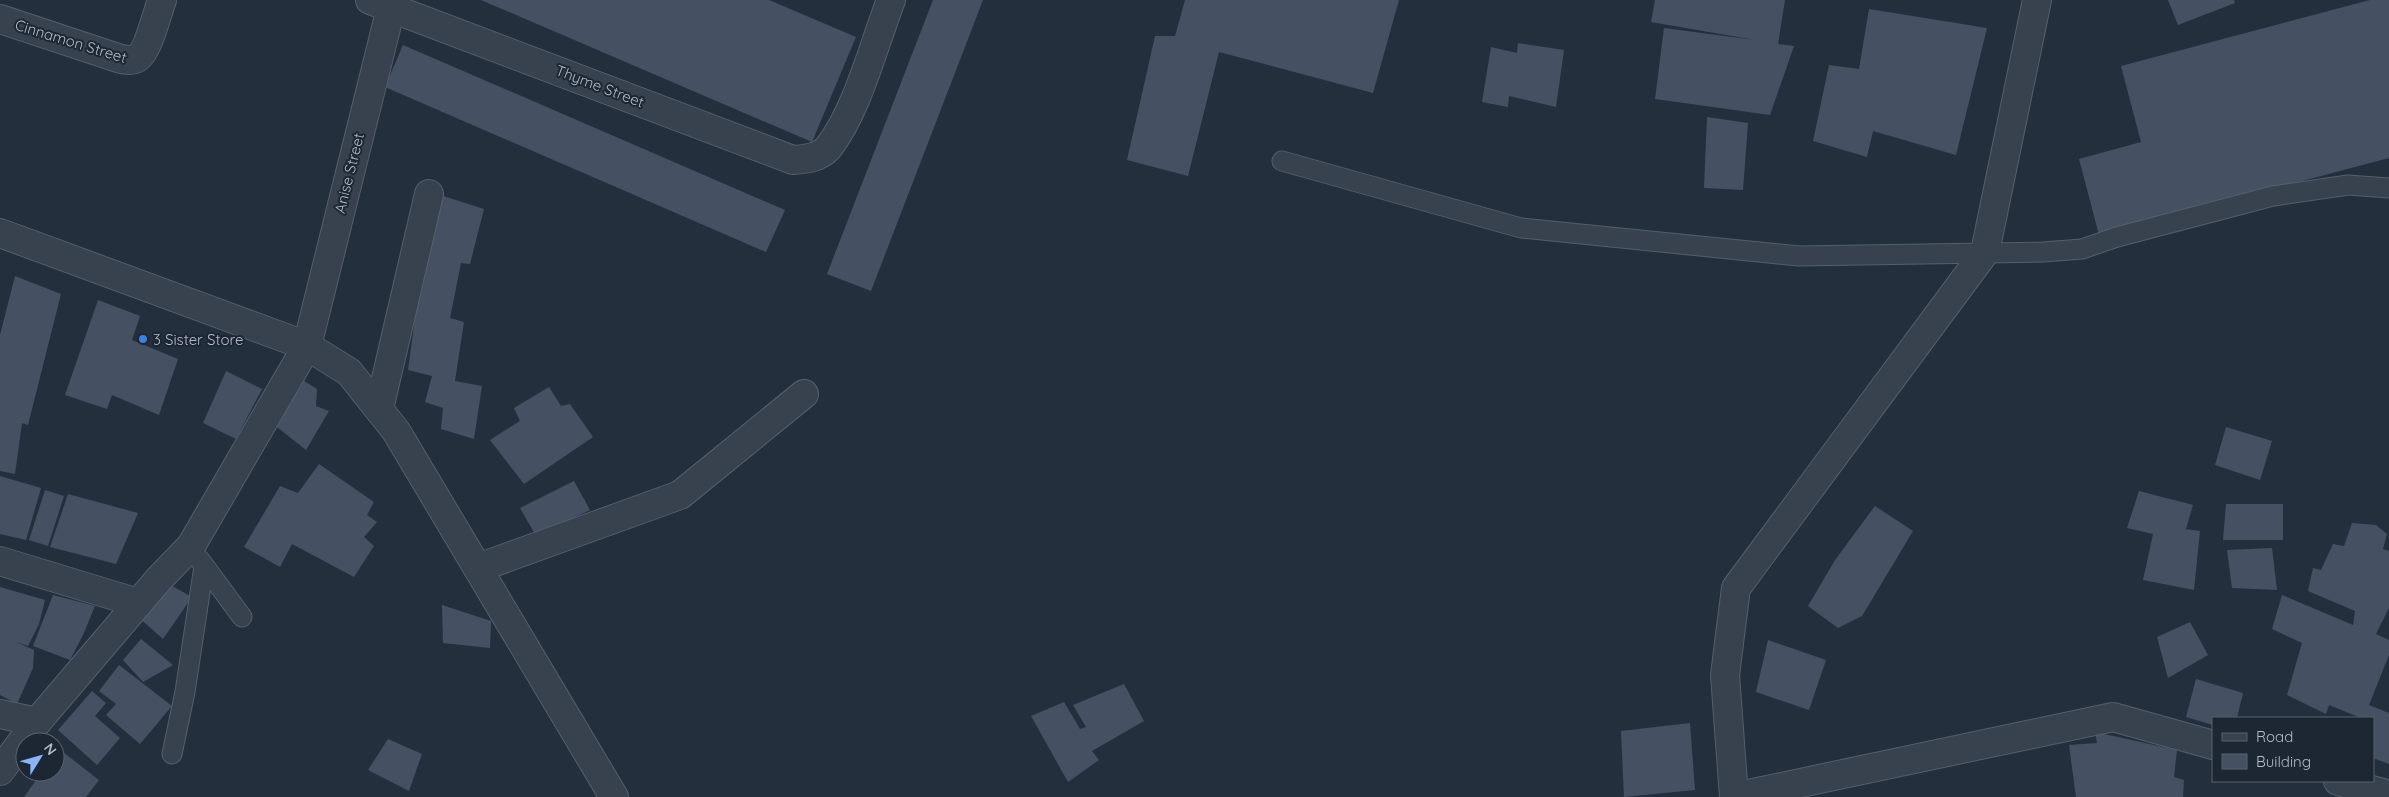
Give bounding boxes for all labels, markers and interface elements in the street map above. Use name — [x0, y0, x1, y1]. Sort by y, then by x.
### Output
street label: Cinnamon Street — [13, 15, 129, 67]
street label: Thyme Street — [553, 60, 647, 112]
street label: Anise Street — [330, 131, 368, 215]
place label: 3 Sister Store — [153, 330, 243, 349]
marker: 3 Sister Store — [137, 333, 149, 345]
legend — [2212, 717, 2374, 782]
text: Road — [2256, 727, 2293, 746]
north arrow — [15, 732, 65, 782]
text: N — [40, 740, 61, 759]
text: Building — [2256, 752, 2311, 771]

